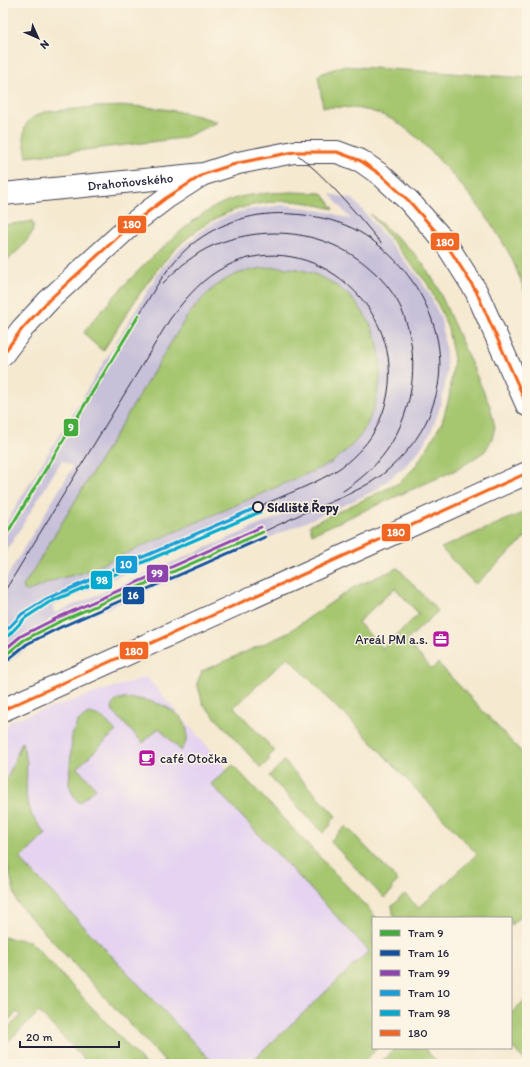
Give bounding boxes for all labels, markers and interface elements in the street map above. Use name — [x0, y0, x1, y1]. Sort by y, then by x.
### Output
north arrow — [18, 18, 58, 58]
text: N — [37, 37, 52, 52]
street label: Drahoňovského — [87, 170, 174, 193]
line badge: 180 — [117, 215, 147, 234]
text: 180 — [123, 218, 141, 231]
line badge: 180 — [430, 232, 460, 251]
text: 180 — [436, 236, 454, 249]
line badge: 9 — [63, 418, 79, 437]
text: 9 — [68, 421, 74, 434]
place label: Sídliště Řepy — [267, 499, 340, 516]
marker: Sídliště Řepy — [252, 501, 264, 513]
line badge: 180 — [381, 523, 411, 542]
text: 180 — [387, 526, 405, 539]
line badge: 10 — [115, 555, 138, 574]
text: 10 — [120, 558, 132, 571]
line badge: 99 — [146, 564, 169, 583]
text: 99 — [151, 567, 163, 580]
line badge: 98 — [90, 570, 113, 590]
text: 98 — [96, 574, 108, 587]
line badge: 16 — [122, 586, 145, 605]
text: 16 — [128, 589, 139, 602]
office icon: Areál PM a.s. — [431, 629, 451, 649]
place label: Areál PM a.s. — [355, 632, 428, 647]
line badge: 180 — [119, 641, 149, 660]
text: 180 — [125, 645, 143, 658]
cafe icon: café Otočka — [137, 748, 157, 768]
place label: café Otočka — [160, 751, 228, 766]
legend — [372, 917, 512, 1049]
text: Tram 9 — [408, 926, 444, 940]
text: Tram 16 — [408, 946, 449, 960]
text: Tram 99 — [408, 966, 450, 980]
text: Tram 10 — [408, 986, 450, 1000]
text: Tram 98 — [408, 1006, 451, 1020]
scale bar — [20, 1023, 119, 1049]
text: 180 — [408, 1026, 428, 1040]
text: 20 m — [26, 1030, 53, 1044]

